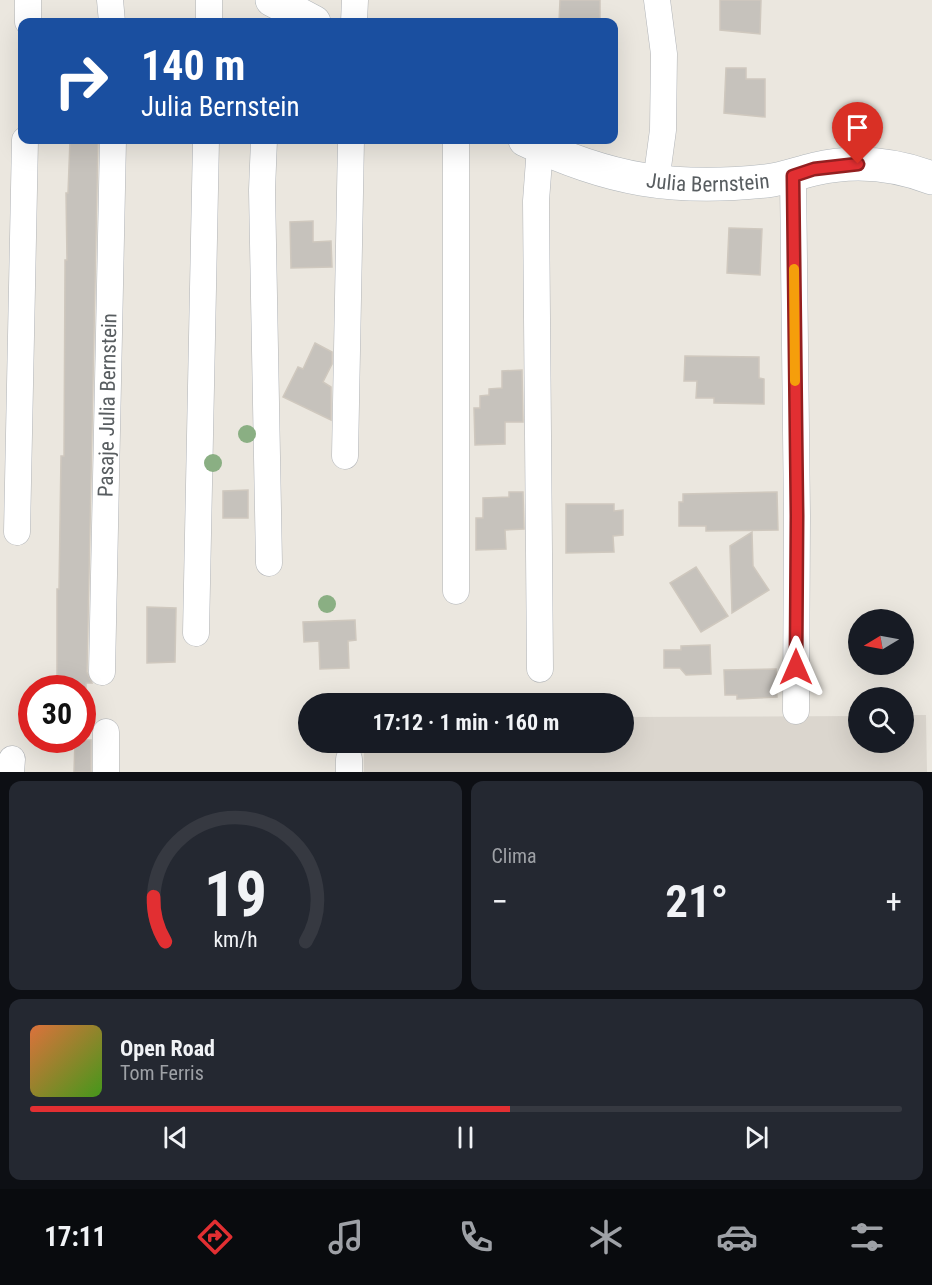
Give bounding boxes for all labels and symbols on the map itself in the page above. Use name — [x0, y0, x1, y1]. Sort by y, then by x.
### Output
pin — [832, 102, 883, 164]
street label: Julia Bernstein — [645, 168, 771, 196]
street label: Pasaje Julia Bernstein — [94, 313, 121, 497]
north arrow — [848, 609, 914, 675]
position arrow — [764, 635, 828, 699]
speed limit sign: 30 — [18, 675, 96, 753]

